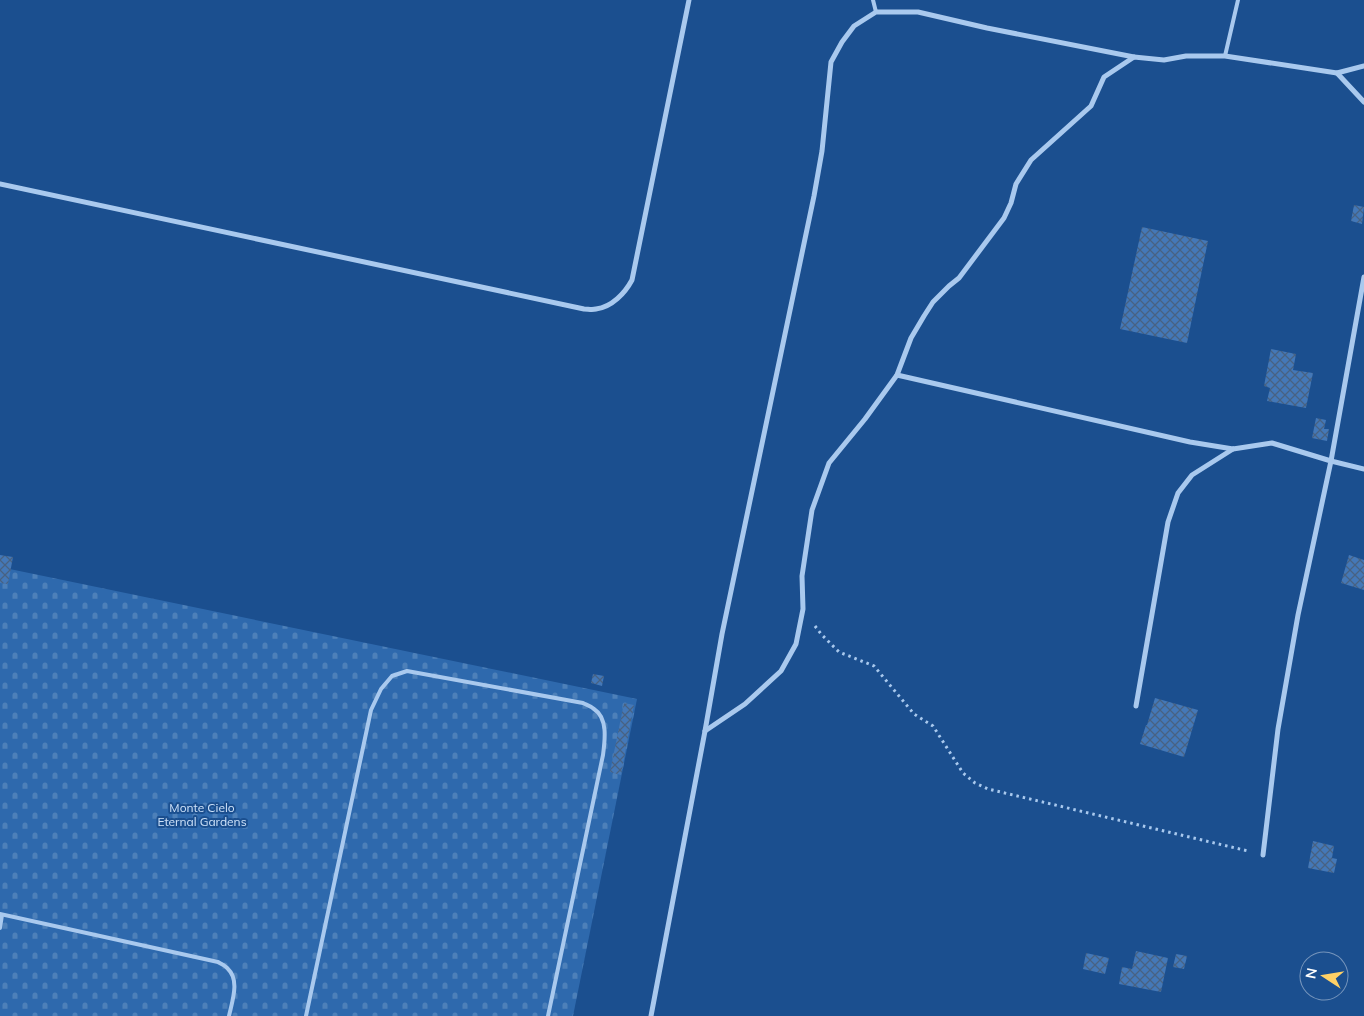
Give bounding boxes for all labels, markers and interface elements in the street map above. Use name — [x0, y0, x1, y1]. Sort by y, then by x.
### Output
park label: Monte Cielo Eternal Gardens — [157, 800, 247, 829]
north arrow — [1299, 951, 1349, 1001]
text: N — [1301, 966, 1321, 980]

